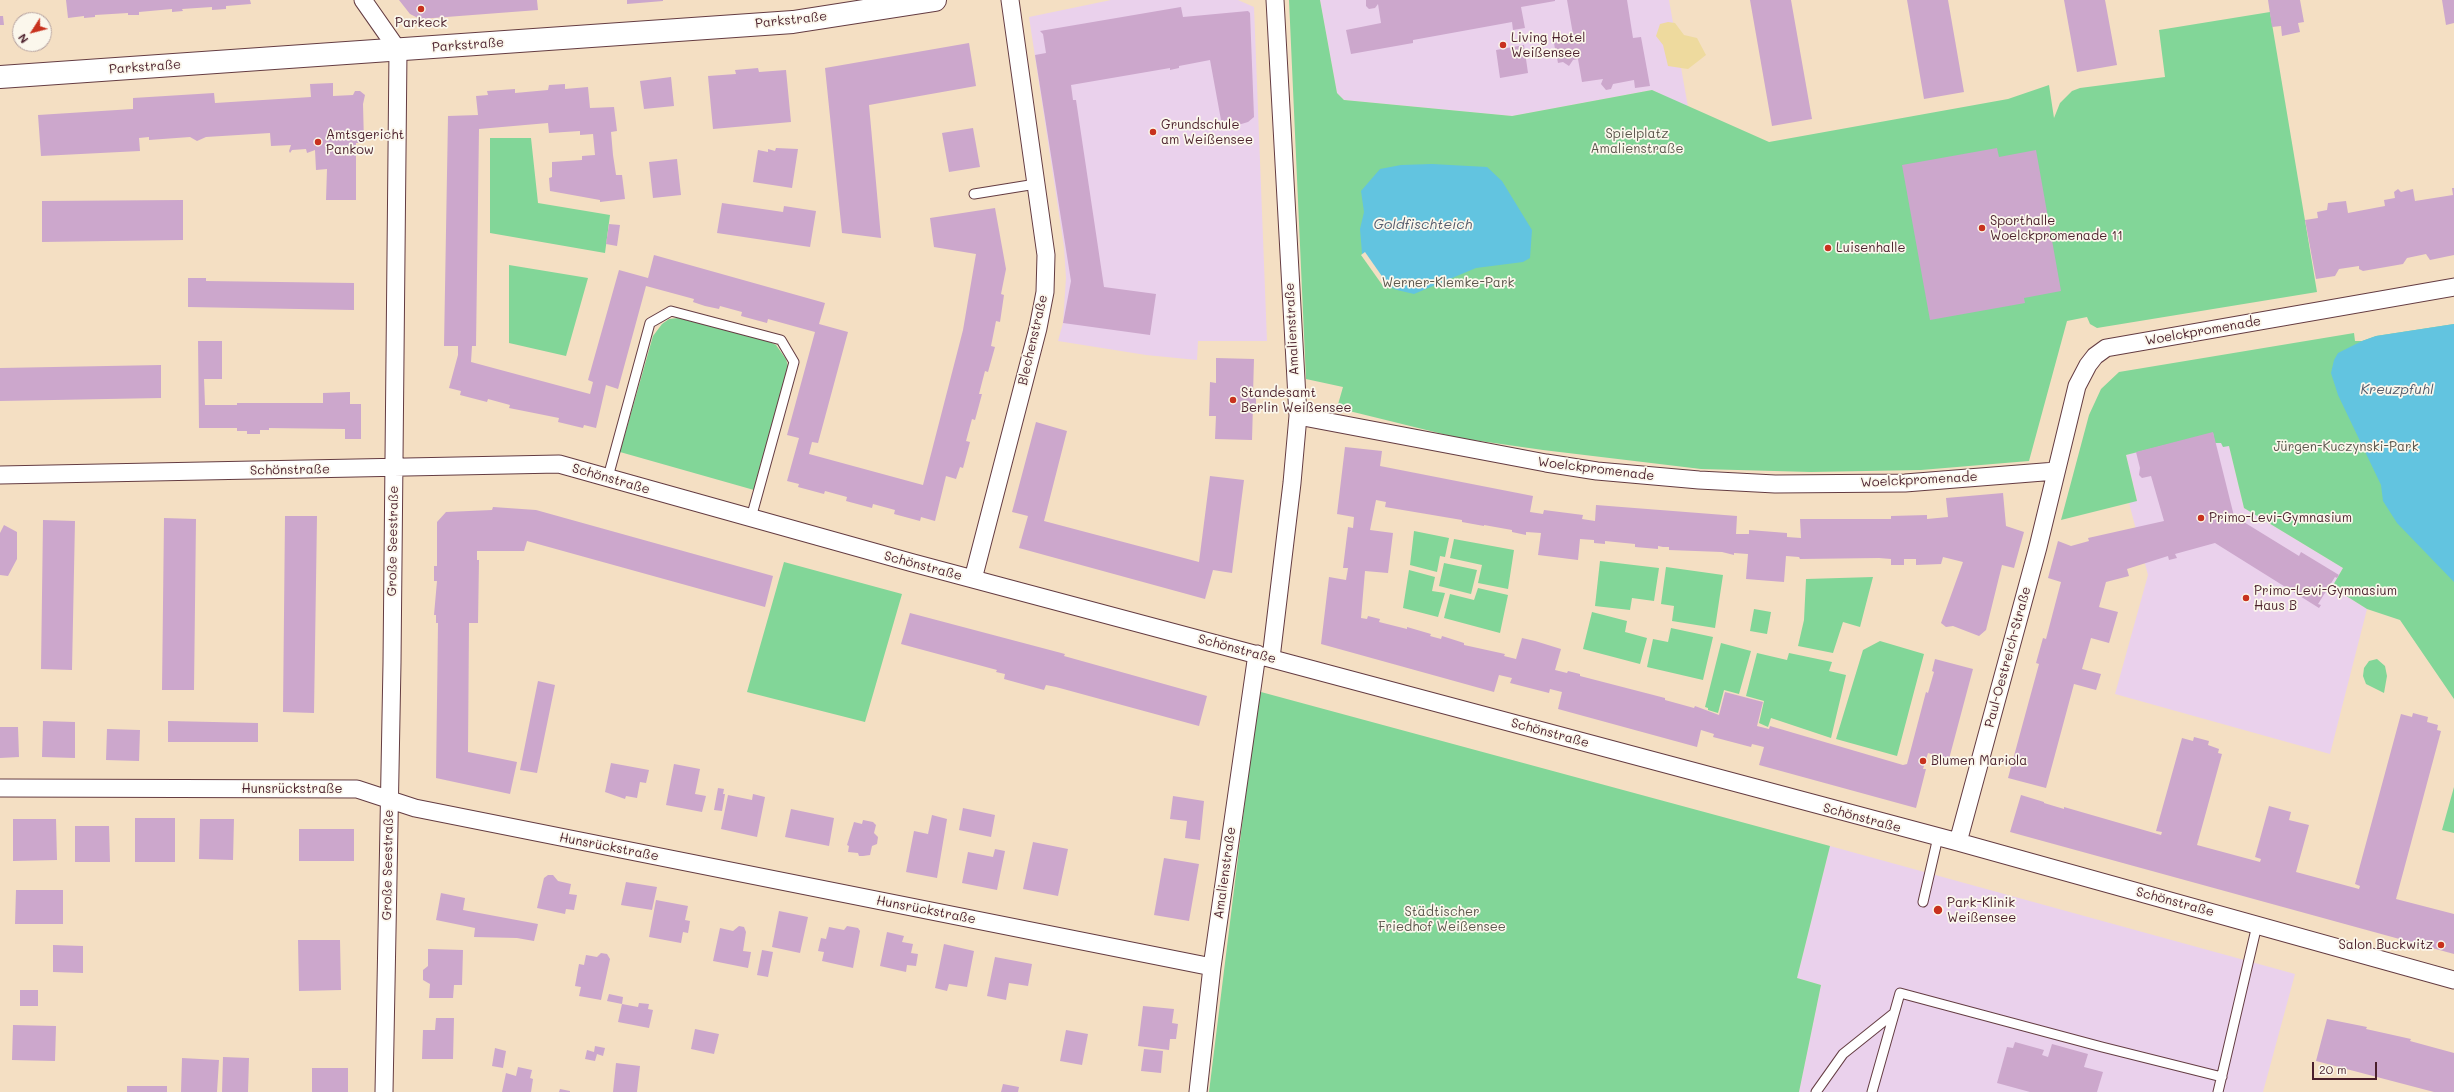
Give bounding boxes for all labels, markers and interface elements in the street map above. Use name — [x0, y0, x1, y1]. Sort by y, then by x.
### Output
marker: Parkeck — [416, 4, 426, 14]
street label: Parkstraße — [754, 8, 828, 32]
north arrow — [12, 12, 52, 52]
place label: Parkeck — [395, 15, 447, 31]
place label: Living Hotel Weißensee — [1511, 30, 1586, 61]
text: N — [14, 31, 31, 47]
street label: Parkstraße — [431, 35, 505, 55]
marker: Living Hotel Weißensee — [1498, 40, 1508, 50]
street label: Parkstraße — [108, 57, 182, 77]
place label: Grundschule am Weißensee — [1161, 117, 1253, 148]
park label: Spielplatz Amalienstraße — [1591, 126, 1683, 157]
place label: Amtsgericht Pankow — [326, 127, 404, 158]
marker: Grundschule am Weißensee — [1148, 127, 1158, 137]
marker: Amtsgericht Pankow — [313, 137, 323, 147]
place label: Sporthalle Woelckpromenade 11 — [1990, 213, 2123, 244]
water label: Goldfischteich — [1374, 217, 1472, 233]
marker: Sporthalle Woelckpromenade 11 — [1977, 223, 1987, 233]
place label: Luisenhalle — [1836, 240, 1905, 256]
marker: Luisenhalle — [1823, 243, 1833, 253]
park label: Werner-Klemke-Park — [1382, 275, 1514, 291]
street label: Amalienstraße — [1282, 282, 1302, 376]
street label: Blechenstraße — [1015, 293, 1051, 387]
street label: Woelckpromenade — [2144, 313, 2262, 349]
water label: Kreuzpfuhl — [2361, 382, 2433, 398]
place label: Standesamt Berlin Weißensee — [1241, 385, 1352, 416]
marker: Standesamt Berlin Weißensee — [1228, 395, 1238, 405]
park label: Jürgen-Kuczynski-Park — [2273, 439, 2419, 455]
street label: Woelckpromenade — [1537, 454, 1655, 484]
street label: Schönstraße — [570, 460, 652, 498]
street label: Schönstraße — [250, 462, 330, 478]
street label: Woelckpromenade — [1860, 469, 1978, 491]
street label: Große Seestraße — [384, 486, 402, 596]
place label: Primo-Levi-Gymnasium — [2209, 510, 2352, 526]
marker: Primo-Levi-Gymnasium — [2196, 513, 2206, 523]
street label: Schönstraße — [882, 548, 964, 584]
place label: Primo-Levi-Gymnasium Haus B — [2254, 583, 2397, 614]
street label: Paul-Oestreich-Straße — [1982, 585, 2034, 729]
marker: Primo-Levi-Gymnasium Haus B — [2241, 593, 2251, 603]
street label: Schönstraße — [1196, 631, 1278, 667]
street label: Schönstraße — [1509, 715, 1591, 751]
place label: Blumen Mariola — [1931, 753, 2027, 769]
marker: Blumen Mariola — [1918, 756, 1928, 766]
street label: Hunsrückstraße — [241, 781, 343, 797]
street label: Schönstraße — [1821, 800, 1903, 836]
street label: Große Seestraße — [379, 810, 397, 920]
street label: Amalienstraße — [1211, 826, 1239, 920]
street label: Hunsrückstraße — [558, 830, 660, 864]
street label: Schönstraße — [2134, 884, 2216, 920]
street label: Hunsrückstraße — [875, 893, 977, 927]
place label: Park-Klinik Weißensee — [1947, 895, 2016, 926]
park label: Städtischer Friedhof Weißensee — [1378, 904, 1506, 935]
marker: Park-Klinik Weißensee — [1932, 904, 1944, 916]
place label: Salon Buckwitz — [2339, 937, 2433, 953]
marker: Salon Buckwitz — [2436, 940, 2446, 950]
scale bar — [2314, 1054, 2379, 1080]
text: 20 m — [2319, 1061, 2347, 1077]

